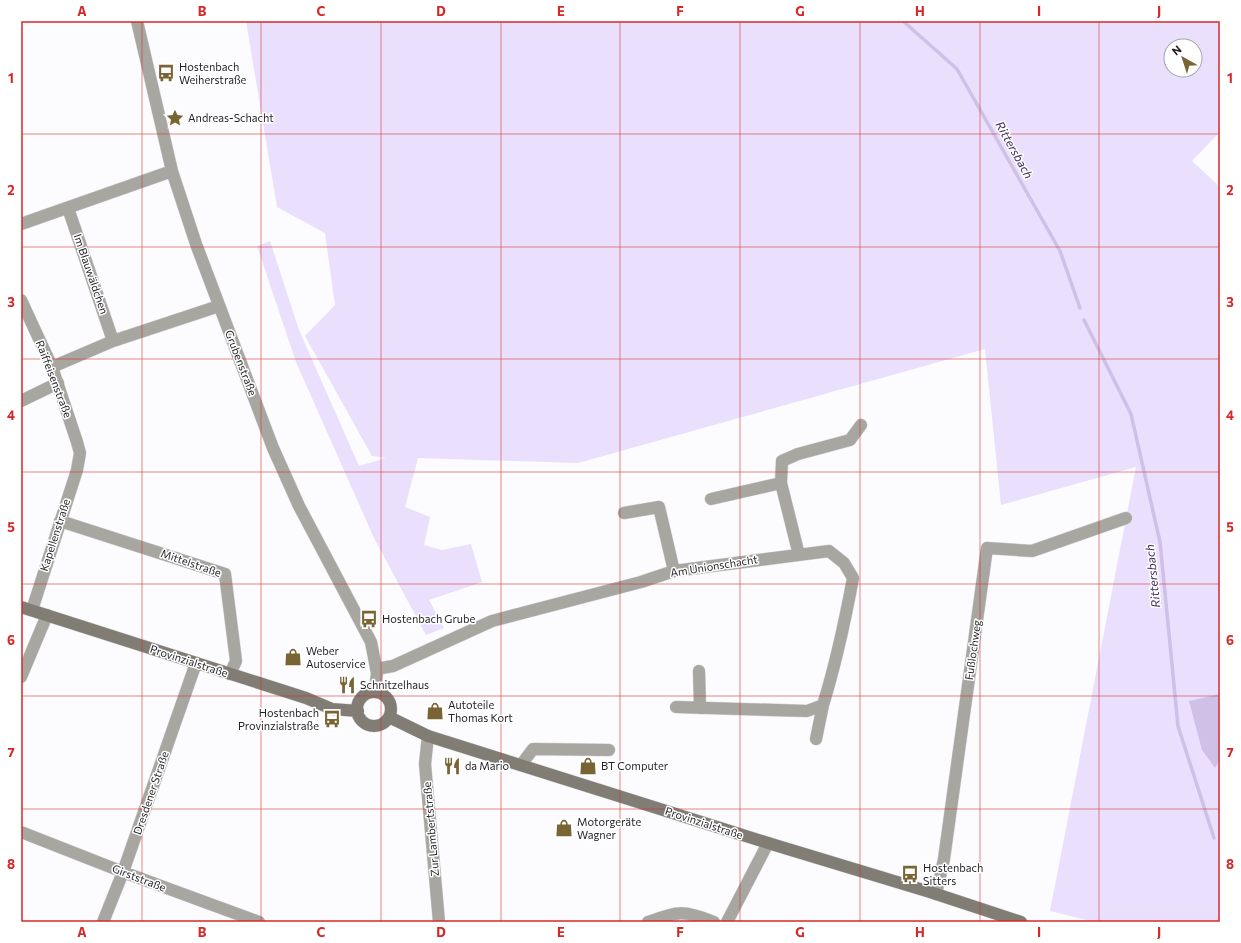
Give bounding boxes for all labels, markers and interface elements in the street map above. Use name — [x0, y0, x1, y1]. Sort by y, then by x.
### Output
text: A — [77, 3, 87, 19]
text: B — [198, 3, 207, 19]
text: C — [317, 3, 326, 19]
text: D — [436, 3, 446, 19]
text: E — [557, 3, 565, 19]
text: F — [676, 3, 684, 19]
text: G — [795, 3, 805, 19]
text: H — [915, 3, 925, 19]
text: I — [1037, 3, 1041, 19]
text: J — [1157, 3, 1161, 19]
north arrow — [1163, 38, 1203, 78]
text: N — [1169, 42, 1184, 57]
place label: Hostenbach Weiherstraße — [179, 60, 247, 86]
bus stop icon: Hostenbach Weiherstraße — [156, 63, 176, 83]
text: 1 — [8, 70, 14, 86]
text: 1 — [1227, 70, 1233, 86]
place icon: Andreas-Schacht — [165, 108, 185, 128]
place label: Andreas-Schacht — [188, 111, 274, 124]
water label: Rittersbach — [993, 118, 1036, 181]
text: 2 — [7, 182, 15, 198]
text: 2 — [1226, 182, 1234, 198]
street label: Im Blauwäldchen — [72, 232, 111, 316]
text: 3 — [7, 294, 15, 310]
text: 3 — [1226, 294, 1234, 310]
street label: Grubenstraße — [223, 328, 260, 398]
street label: Raiffeisenstraße — [34, 338, 75, 420]
text: 4 — [7, 407, 15, 423]
text: 4 — [1226, 407, 1234, 423]
street label: Kapellenstraße — [37, 497, 72, 573]
text: 5 — [7, 519, 15, 535]
text: 5 — [1226, 519, 1234, 535]
water label: Rittersbach — [1142, 544, 1162, 608]
street label: Mittelstraße — [159, 546, 223, 579]
street label: Am Unionschacht — [669, 552, 759, 579]
bus stop icon: Hostenbach Grube — [359, 609, 379, 629]
place label: Hostenbach Grube — [382, 612, 475, 625]
street label: Fußlochweg — [962, 619, 983, 681]
text: 6 — [7, 632, 15, 648]
text: 6 — [1226, 632, 1234, 648]
street label: Provinzialstraße — [149, 642, 230, 679]
place label: Weber Autoservice — [306, 644, 366, 670]
shop icon: Weber Autoservice — [283, 647, 303, 667]
restaurant icon: Schnitzelhaus — [337, 675, 357, 695]
place label: Schnitzelhaus — [360, 678, 429, 691]
place label: Autoteile Thomas Kort — [448, 698, 513, 724]
shop icon: Autoteile Thomas Kort — [425, 701, 445, 721]
place label: Hostenbach Provinzialstraße — [238, 706, 319, 732]
bus stop icon: Hostenbach Provinzialstraße — [322, 709, 342, 729]
text: 7 — [7, 744, 15, 760]
text: 7 — [1226, 744, 1234, 760]
street label: Dresdener Straße — [130, 749, 171, 836]
restaurant icon: da Mario — [442, 756, 462, 776]
shop icon: BT Computer — [578, 756, 598, 776]
place label: da Mario — [465, 759, 510, 772]
place label: BT Computer — [601, 759, 669, 772]
street label: Zur Lambertstraße — [420, 781, 441, 877]
street label: Provinzialstraße — [664, 804, 745, 841]
place label: Motorgeräte Wagner — [577, 815, 641, 841]
shop icon: Motorgeräte Wagner — [554, 818, 574, 838]
text: 8 — [7, 856, 15, 872]
text: 8 — [1226, 856, 1234, 872]
street label: Girststraße — [110, 861, 168, 894]
place label: Hostenbach Sitters — [923, 861, 983, 887]
bus stop icon: Hostenbach Sitters — [900, 864, 920, 884]
text: A — [77, 924, 87, 940]
text: B — [198, 924, 207, 940]
text: C — [317, 924, 326, 940]
text: D — [436, 924, 446, 940]
text: E — [557, 924, 565, 940]
text: F — [676, 924, 684, 940]
text: G — [795, 924, 805, 940]
text: H — [915, 924, 925, 940]
text: I — [1037, 924, 1041, 940]
text: J — [1157, 924, 1161, 940]

